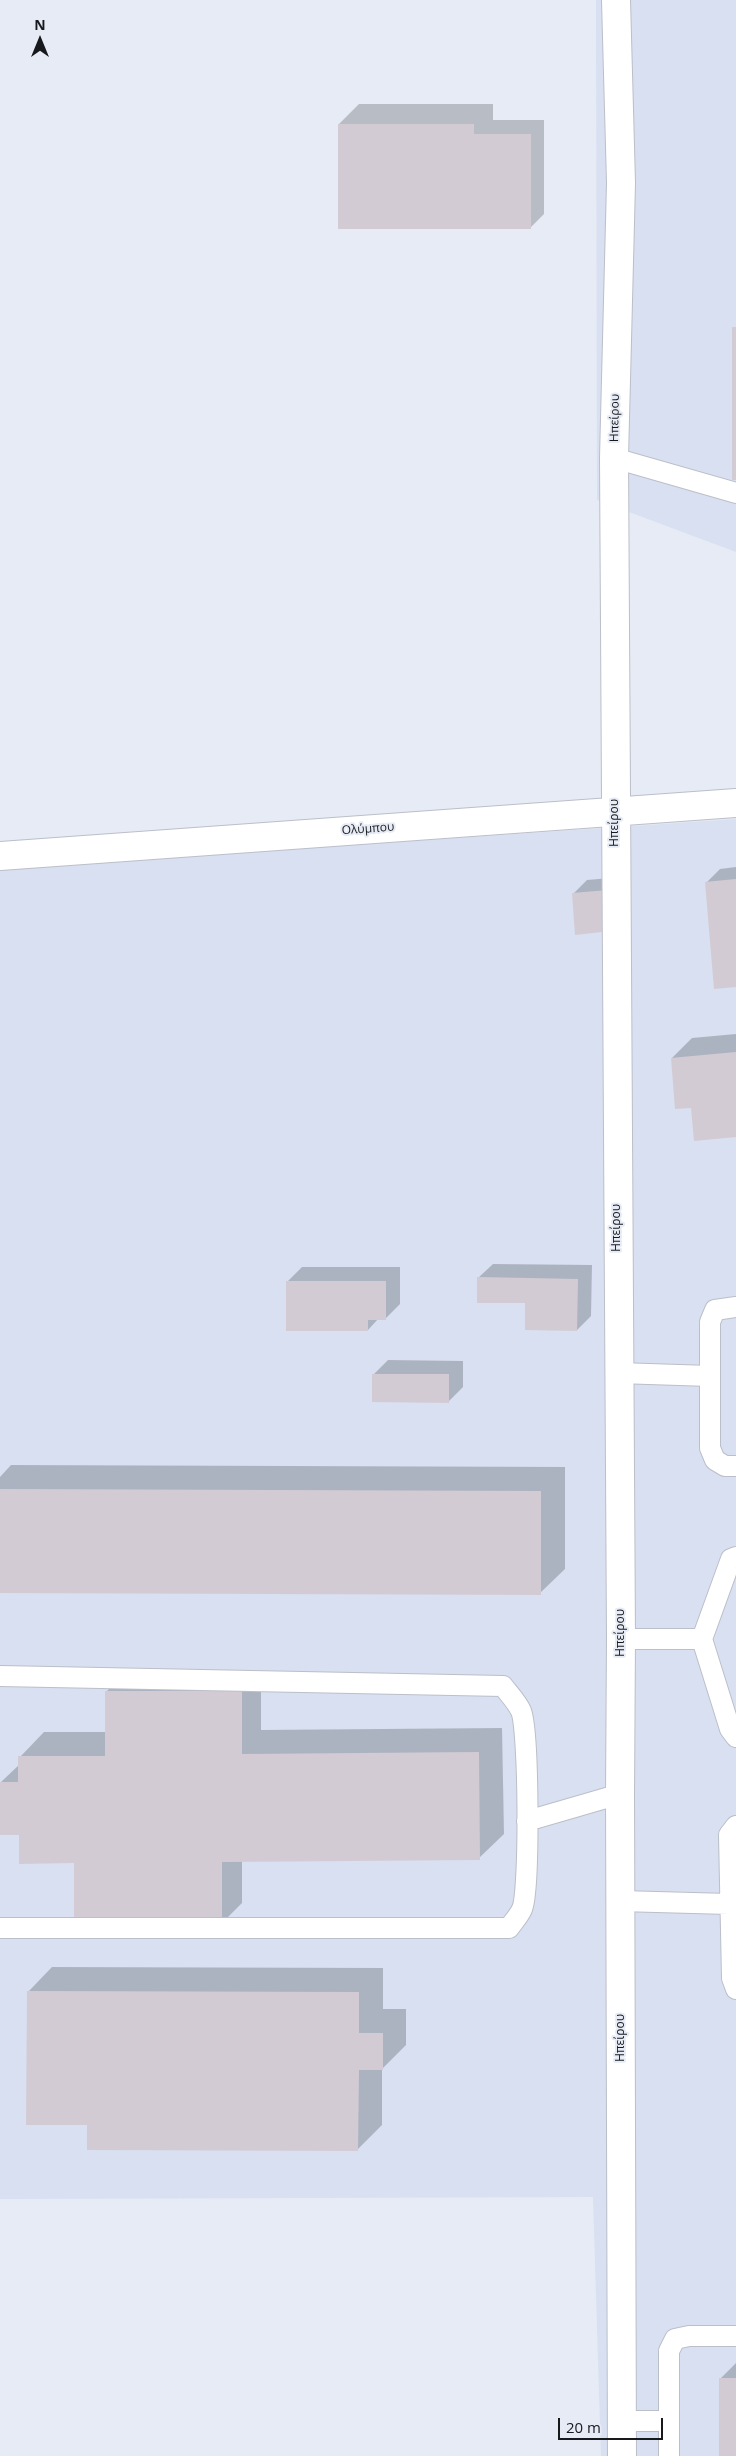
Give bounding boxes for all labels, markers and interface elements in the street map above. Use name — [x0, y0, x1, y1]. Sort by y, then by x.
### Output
north arrow — [15, 15, 65, 65]
text: N — [34, 15, 46, 34]
street label: Ηπείρου — [607, 394, 623, 442]
street label: Ηπείρου — [608, 799, 622, 847]
street label: Ολύμπου — [341, 820, 395, 838]
street label: Ηπείρου — [610, 1204, 624, 1252]
street label: Ηπείρου — [614, 1609, 628, 1657]
street label: Ηπείρου — [614, 2014, 628, 2062]
scale bar — [561, 2408, 666, 2440]
text: 20 m — [566, 2417, 601, 2437]

